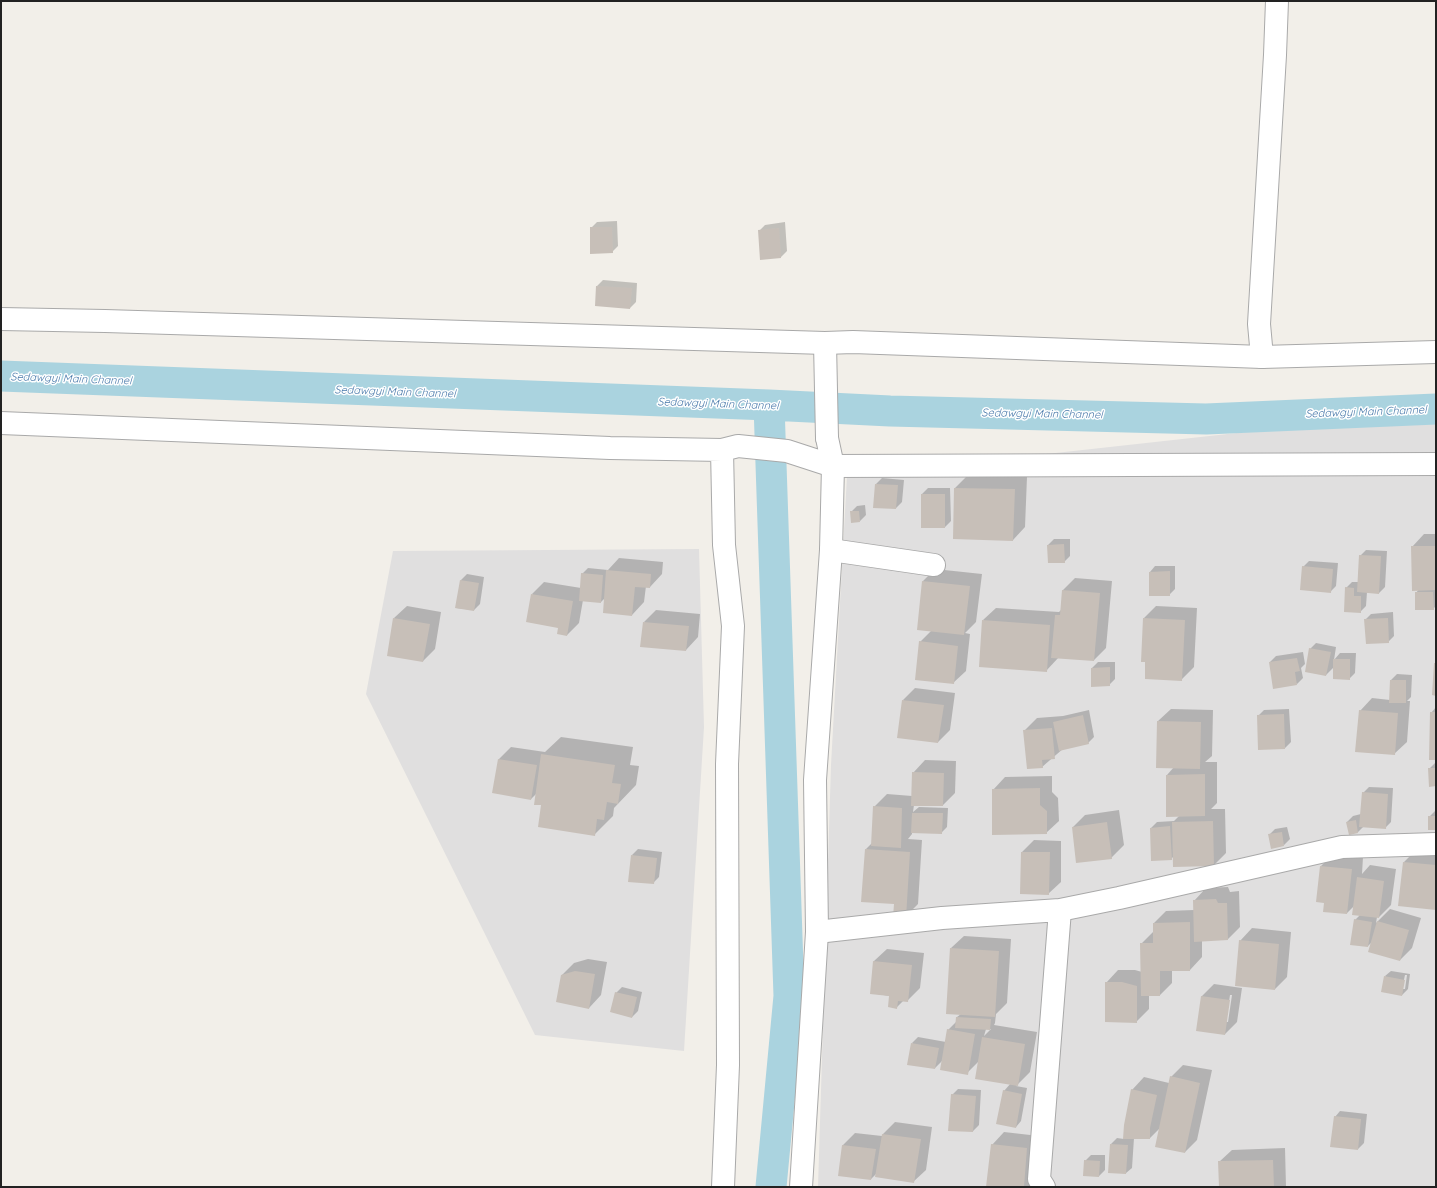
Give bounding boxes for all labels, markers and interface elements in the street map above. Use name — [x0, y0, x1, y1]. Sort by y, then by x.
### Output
water label: Sedawgyi Main Channel — [10, 370, 132, 388]
water label: Sedawgyi Main Channel — [334, 383, 456, 401]
water label: Sedawgyi Main Channel — [657, 395, 779, 413]
water label: Sedawgyi Main Channel — [1305, 403, 1427, 421]
water label: Sedawgyi Main Channel — [981, 406, 1103, 422]

